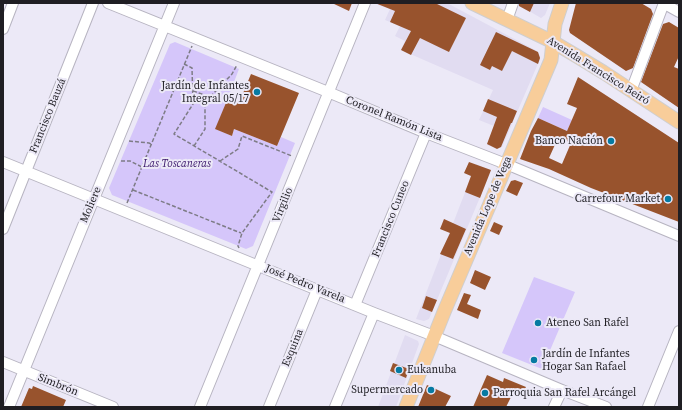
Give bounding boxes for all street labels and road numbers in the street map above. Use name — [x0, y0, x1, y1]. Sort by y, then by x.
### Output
street label: Avenida Francisco Beiró — [544, 34, 652, 108]
street label: Francisco Bauzá — [27, 77, 69, 155]
street label: Coronel Ramón Lista — [344, 94, 444, 144]
street label: Avenida Lope de Vega — [461, 154, 515, 258]
street label: Francisco Cuneo — [370, 179, 412, 259]
street label: Moliere — [78, 185, 104, 225]
street label: Virgilio — [270, 186, 296, 224]
street label: José Pedro Varela — [263, 262, 347, 306]
street label: Esquina — [279, 327, 307, 369]
street label: Simbrón — [36, 371, 80, 399]

